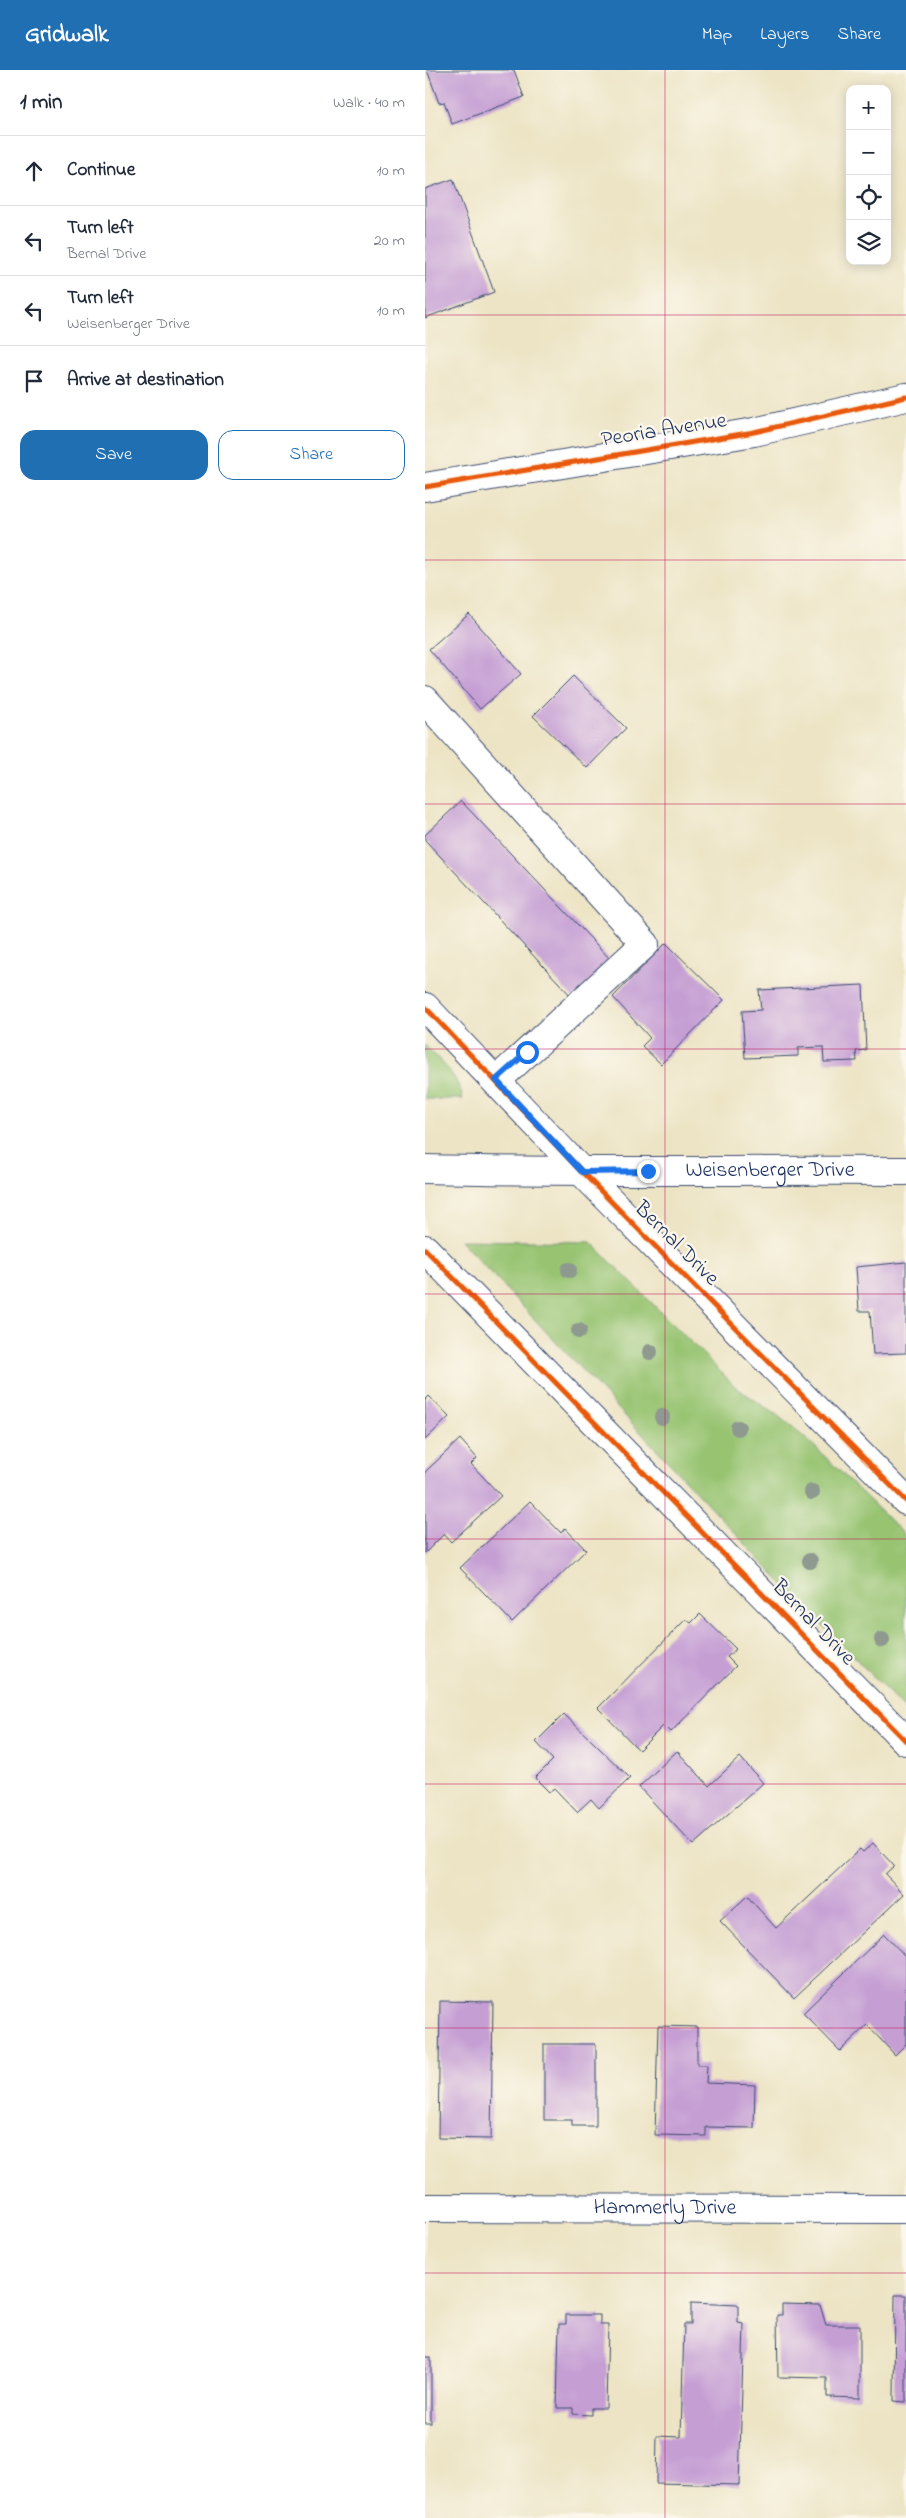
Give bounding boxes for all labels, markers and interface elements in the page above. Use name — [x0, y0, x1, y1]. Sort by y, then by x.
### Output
text: Gridwalk — [25, 18, 109, 53]
text: Map — [702, 22, 732, 48]
text: Layers — [760, 22, 810, 48]
text: Share — [838, 22, 881, 48]
map controls — [846, 85, 891, 265]
button: + — [846, 85, 891, 130]
text: 1 min — [20, 88, 62, 118]
text: Walk · 40 m — [333, 91, 405, 115]
button: − — [846, 130, 891, 175]
icon: ahead — [20, 157, 48, 185]
text: Continue — [67, 157, 135, 184]
text: 10 m — [377, 159, 405, 183]
button: locate — [846, 175, 891, 220]
text: Turn left — [67, 215, 134, 242]
button: layers — [846, 220, 891, 265]
icon: left — [20, 227, 48, 255]
text: 20 m — [374, 229, 405, 253]
text: Bernal Drive — [67, 242, 147, 266]
text: Turn left — [67, 285, 134, 312]
icon: left — [20, 297, 48, 325]
text: 10 m — [377, 299, 405, 323]
text: Weisenberger Drive — [67, 312, 190, 336]
icon: arrive — [20, 367, 48, 395]
text: Arrive at destination — [67, 367, 224, 394]
street label: Peoria Avenue — [599, 405, 729, 457]
button: Save — [20, 430, 208, 480]
button: Share — [218, 430, 405, 480]
route start — [516, 1041, 539, 1064]
street label: Weisenberger Drive — [685, 1155, 855, 1188]
route end — [637, 1160, 660, 1183]
street label: Bernal Drive — [625, 1193, 726, 1294]
street label: Bernal Drive — [763, 1572, 863, 1674]
street label: Hammerly Drive — [593, 2192, 737, 2226]

